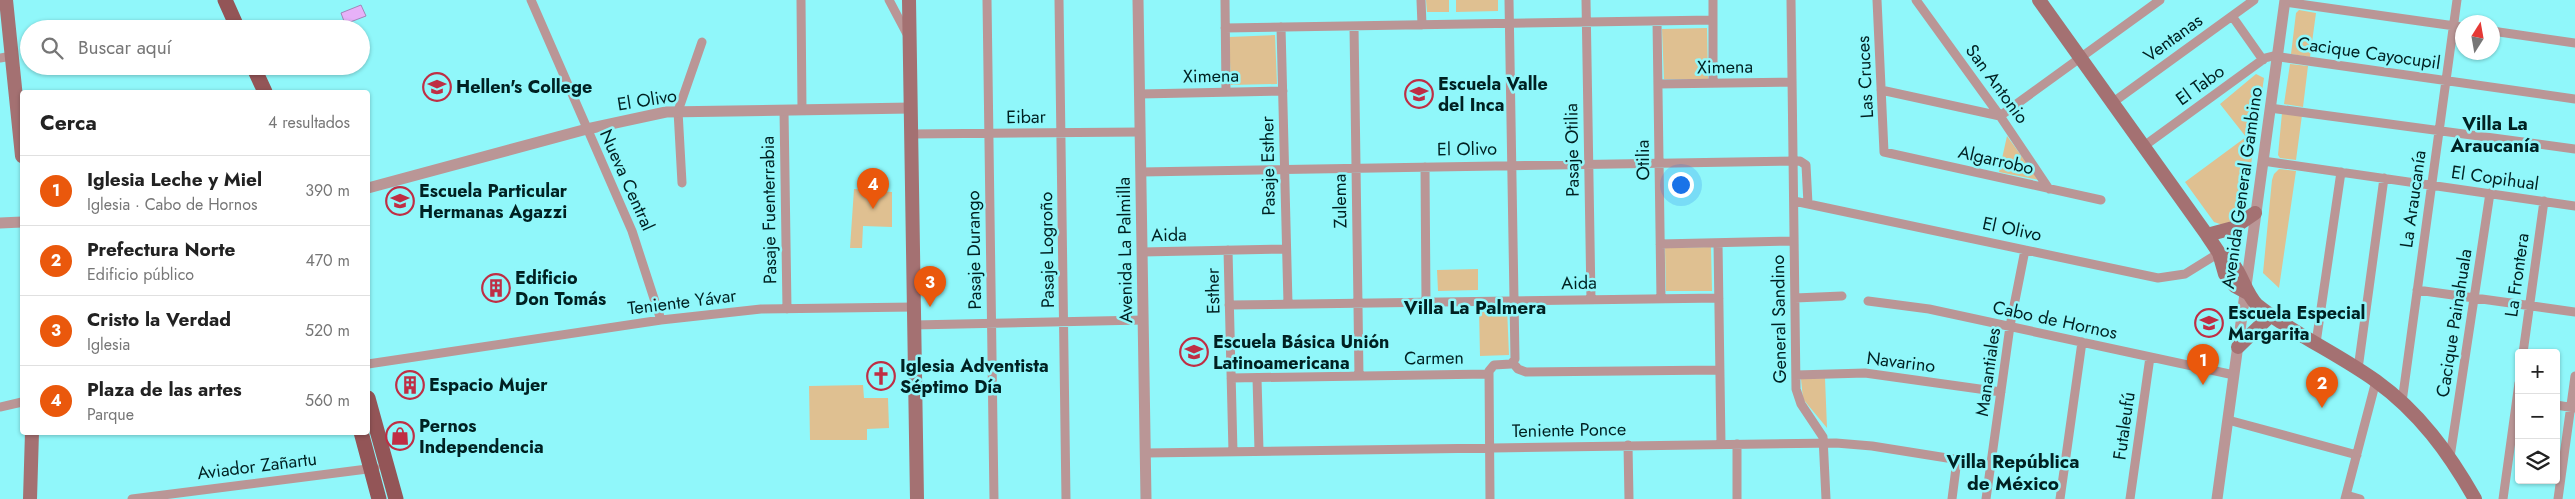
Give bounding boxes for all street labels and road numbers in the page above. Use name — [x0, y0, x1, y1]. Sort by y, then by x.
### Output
street label: Ventanas — [2138, 8, 2208, 68]
street label: Cacique Cayocupil — [2296, 30, 2442, 76]
street label: Las Cruces — [1850, 35, 1880, 119]
street label: San Antonio — [1959, 39, 2035, 129]
street label: Ximena — [1697, 54, 1753, 80]
street label: El Tabo — [2170, 58, 2230, 112]
street label: Ximena — [1183, 63, 1239, 89]
street label: El Olivo — [615, 82, 679, 118]
street label: Avenida General Gambino — [2215, 85, 2269, 291]
street label: Pasaje Otilia — [1558, 103, 1586, 197]
street label: Eibar — [1006, 104, 1047, 130]
street label: Pasaje Esther — [1254, 115, 1282, 216]
street label: Nueva Central — [593, 125, 661, 235]
street label: El Olivo — [1437, 135, 1497, 163]
street label: Pasaje Fuenterrabia — [755, 136, 783, 284]
street label: Otilia — [1630, 139, 1656, 181]
street label: Algarrobo — [1956, 139, 2037, 181]
street label: La Araucanía — [2393, 148, 2433, 250]
street label: El Copihual — [2449, 159, 2541, 197]
street label: Zulema — [1327, 173, 1353, 229]
street label: Avenida La Palmilla — [1111, 177, 1139, 323]
street label: Pasaje Durango — [960, 190, 988, 310]
street label: Pasaje Logroño — [1033, 191, 1061, 308]
street label: El Olivo — [1980, 210, 2044, 248]
street label: Aida — [1151, 222, 1187, 248]
street label: La Frontera — [2498, 231, 2536, 319]
street label: Cacique Painahuala — [2429, 247, 2479, 399]
street label: General Sandino — [1765, 254, 1793, 383]
street label: Esther — [1200, 267, 1226, 314]
street label: Aida — [1561, 270, 1597, 296]
street label: Teniente Yávar — [626, 282, 739, 322]
street label: Cabo de Hornos — [1990, 294, 2120, 346]
street label: Manantiales — [1969, 326, 2007, 418]
street label: Carmen — [1404, 344, 1464, 372]
street label: Navarino — [1865, 345, 1937, 379]
street label: Futaleufú — [2106, 390, 2142, 462]
street label: Teniente Ponce — [1512, 416, 1626, 444]
street label: Aviador Zañartu — [196, 446, 318, 486]

